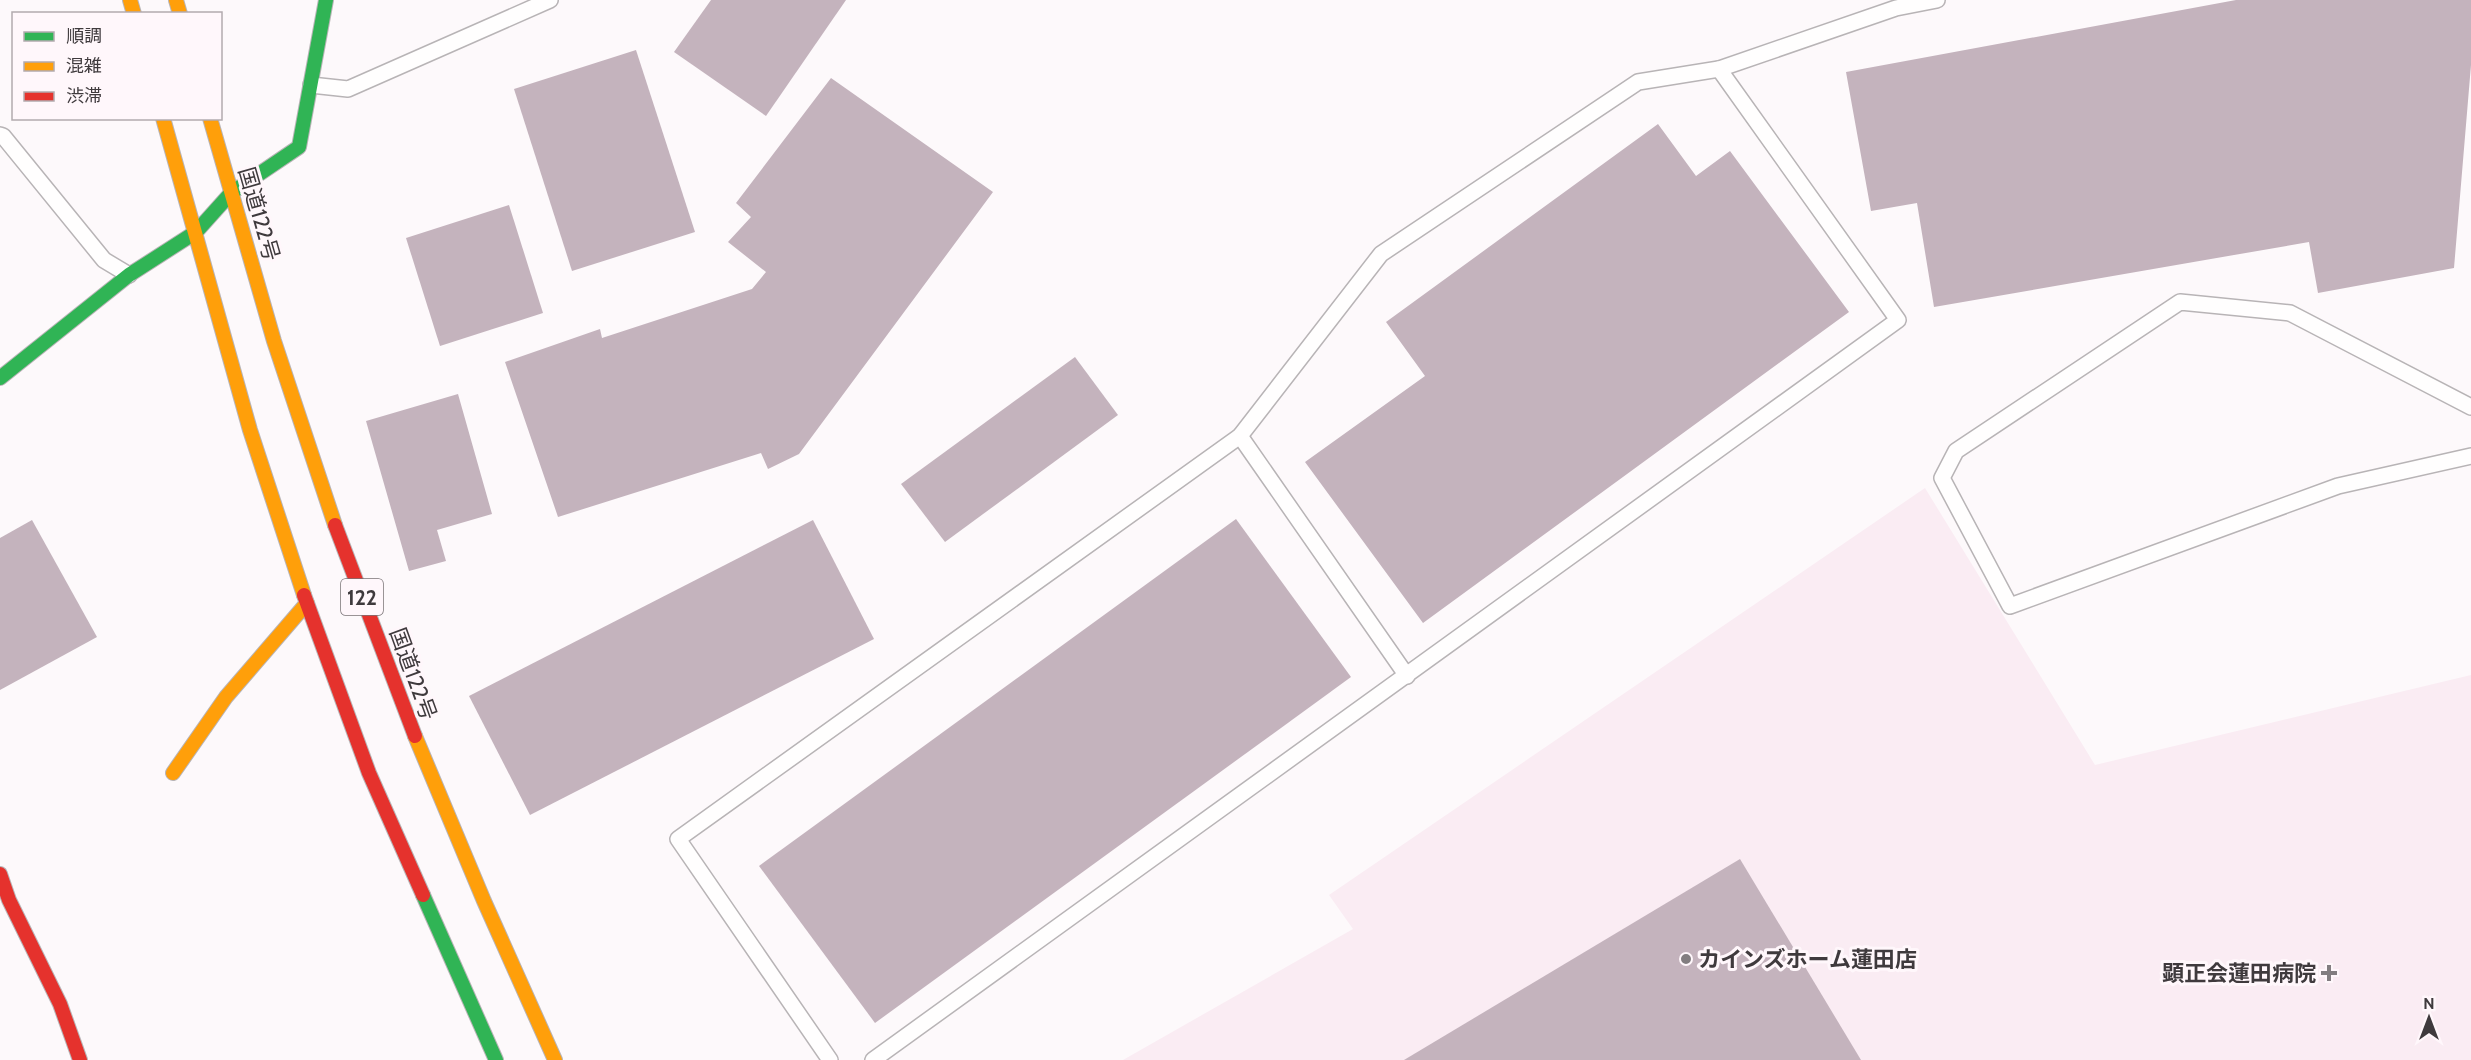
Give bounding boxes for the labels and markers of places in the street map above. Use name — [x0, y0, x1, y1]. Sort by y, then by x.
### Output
place label: カインズホーム蓮田店 — [1698, 946, 1917, 973]
marker: カインズホーム蓮田店 — [1679, 952, 1693, 966]
place label: 顕正会蓮田病院 — [2162, 960, 2316, 987]
marker: 顕正会蓮田病院 — [2320, 964, 2338, 982]

